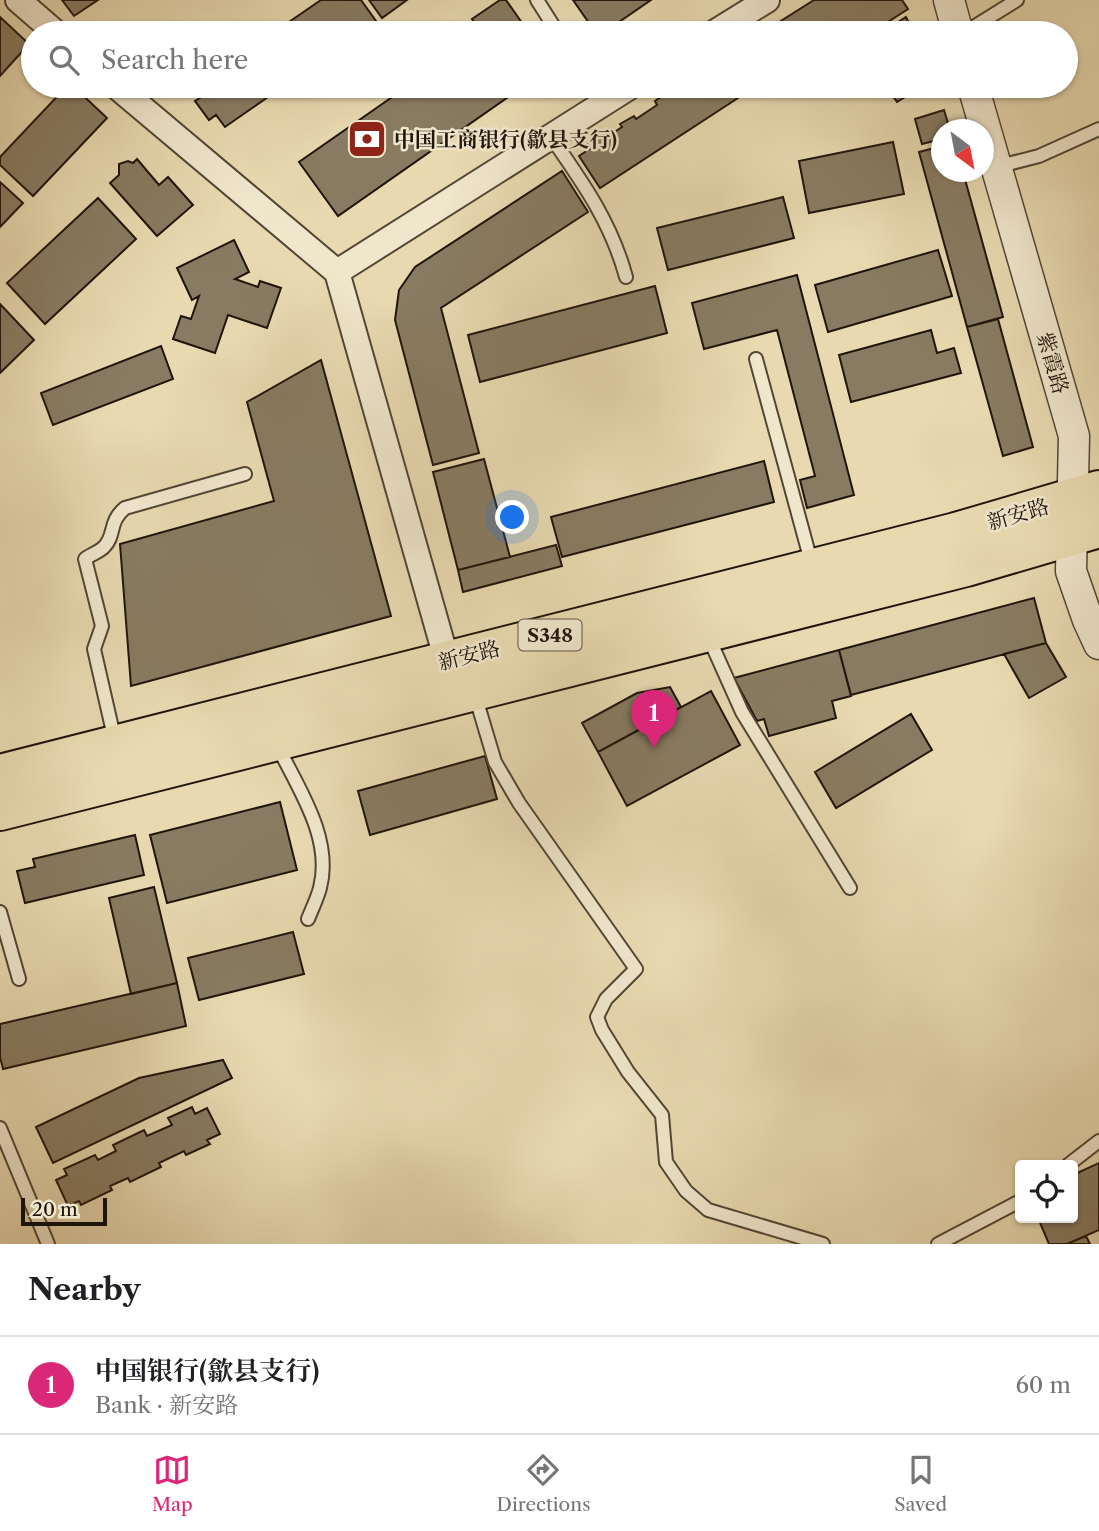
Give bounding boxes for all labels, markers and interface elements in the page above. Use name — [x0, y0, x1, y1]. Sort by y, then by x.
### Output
search box — [21, 21, 1078, 98]
icon: search — [45, 41, 83, 79]
text: Search here — [101, 44, 248, 76]
bank icon: 中国工商银行(歙县支行) — [346, 118, 388, 160]
north arrow — [931, 119, 994, 182]
place label: 中国工商银行(歙县支行) — [394, 127, 617, 152]
street label: 紫霞路 — [1032, 329, 1074, 397]
street label: 新安路 — [984, 493, 1052, 535]
your location — [495, 500, 529, 534]
road number: S348 — [518, 620, 582, 650]
street label: 新安路 — [435, 635, 503, 675]
pin: 1 — [631, 690, 677, 748]
map controls — [1015, 1160, 1078, 1223]
button: locate — [1015, 1160, 1078, 1223]
scale bar — [21, 1195, 107, 1227]
text: 20 m — [32, 1198, 78, 1221]
text: Nearby — [28, 1271, 141, 1308]
text: 中国银行(歙县支行) — [95, 1355, 319, 1387]
text: 1 — [46, 1371, 56, 1399]
text: 60 m — [1015, 1371, 1071, 1399]
text: Bank · 新安路 — [95, 1391, 238, 1419]
tab: Map — [152, 1451, 193, 1516]
tab: Directions — [497, 1451, 590, 1516]
tab: Saved — [894, 1451, 947, 1516]

